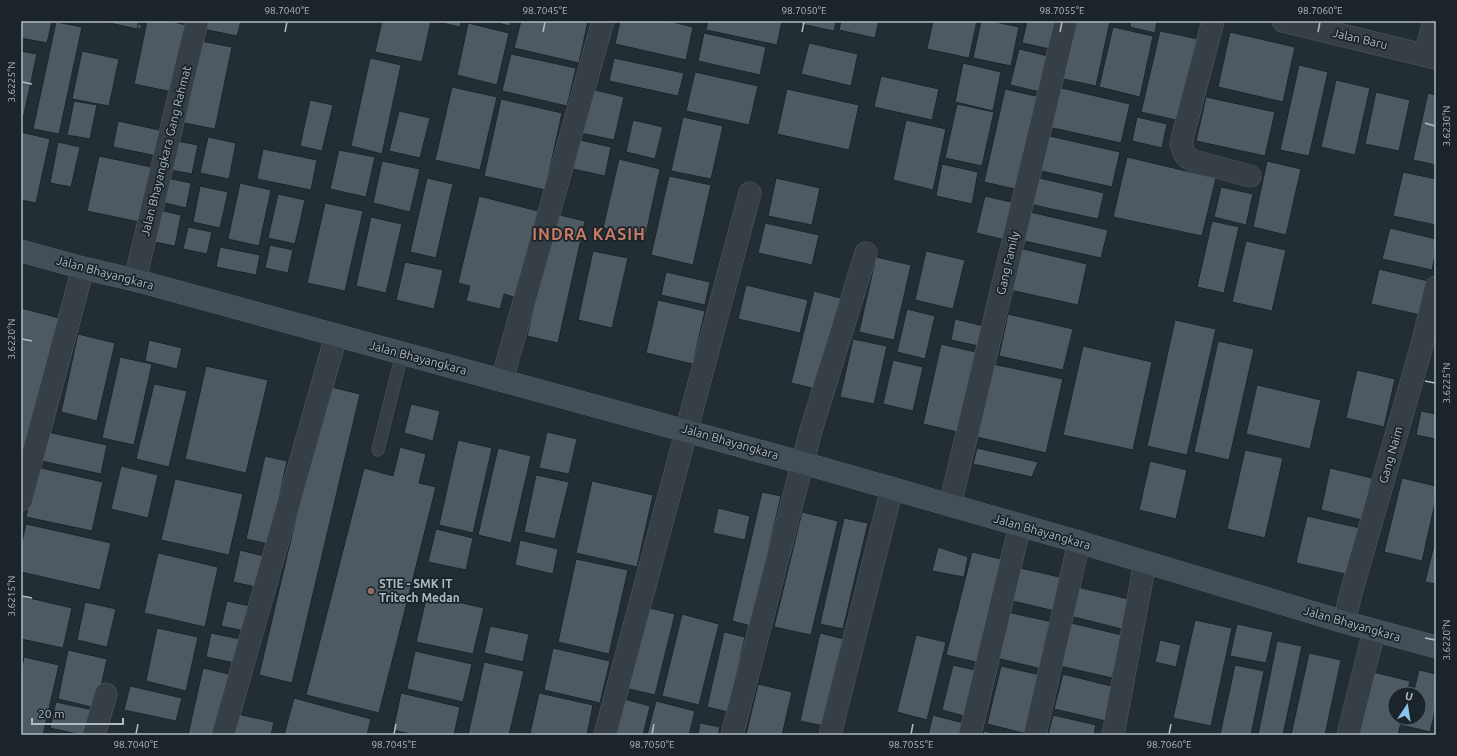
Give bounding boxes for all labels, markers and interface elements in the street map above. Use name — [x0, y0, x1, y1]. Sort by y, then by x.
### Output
text: 98.7040°E — [264, 5, 310, 16]
text: 98.7045°E — [522, 5, 568, 16]
text: 98.7050°E — [781, 5, 827, 16]
text: 98.7055°E — [1039, 5, 1085, 16]
text: 98.7060°E — [1297, 5, 1343, 16]
street label: Jalan Baru — [1331, 26, 1389, 51]
text: 3.6225°N — [6, 61, 17, 103]
street label: Jalan Bhayangkara Gang Rahmat — [138, 64, 193, 238]
text: 3.6230°N — [1441, 105, 1452, 147]
district label: INDRA KASIH — [532, 225, 646, 243]
street label: Gang Family — [994, 230, 1021, 296]
street label: Jalan Bhayangkara — [55, 253, 155, 292]
text: 3.6220°N — [6, 318, 17, 360]
street label: Jalan Bhayangkara — [368, 338, 468, 377]
text: 3.6225°N — [1441, 362, 1452, 404]
street label: Jalan Bhayangkara — [680, 421, 780, 462]
street label: Gang Naim — [1376, 425, 1405, 485]
street label: Jalan Bhayangkara — [992, 511, 1092, 552]
text: 3.6215°N — [6, 575, 17, 617]
place label: STIE - SMK IT Tritech Medan — [379, 577, 460, 604]
marker: STIE - SMK IT Tritech Medan — [366, 586, 376, 596]
street label: Jalan Bhayangkara — [1302, 603, 1402, 644]
text: 3.6220°N — [1441, 619, 1452, 661]
north arrow — [1387, 686, 1427, 726]
text: U — [1404, 690, 1414, 703]
scale bar — [32, 700, 123, 726]
text: 20 m — [38, 707, 65, 720]
text: 98.7040°E — [113, 739, 159, 750]
text: 98.7045°E — [371, 739, 417, 750]
text: 98.7050°E — [629, 739, 675, 750]
text: 98.7055°E — [888, 739, 934, 750]
text: 98.7060°E — [1146, 739, 1192, 750]

